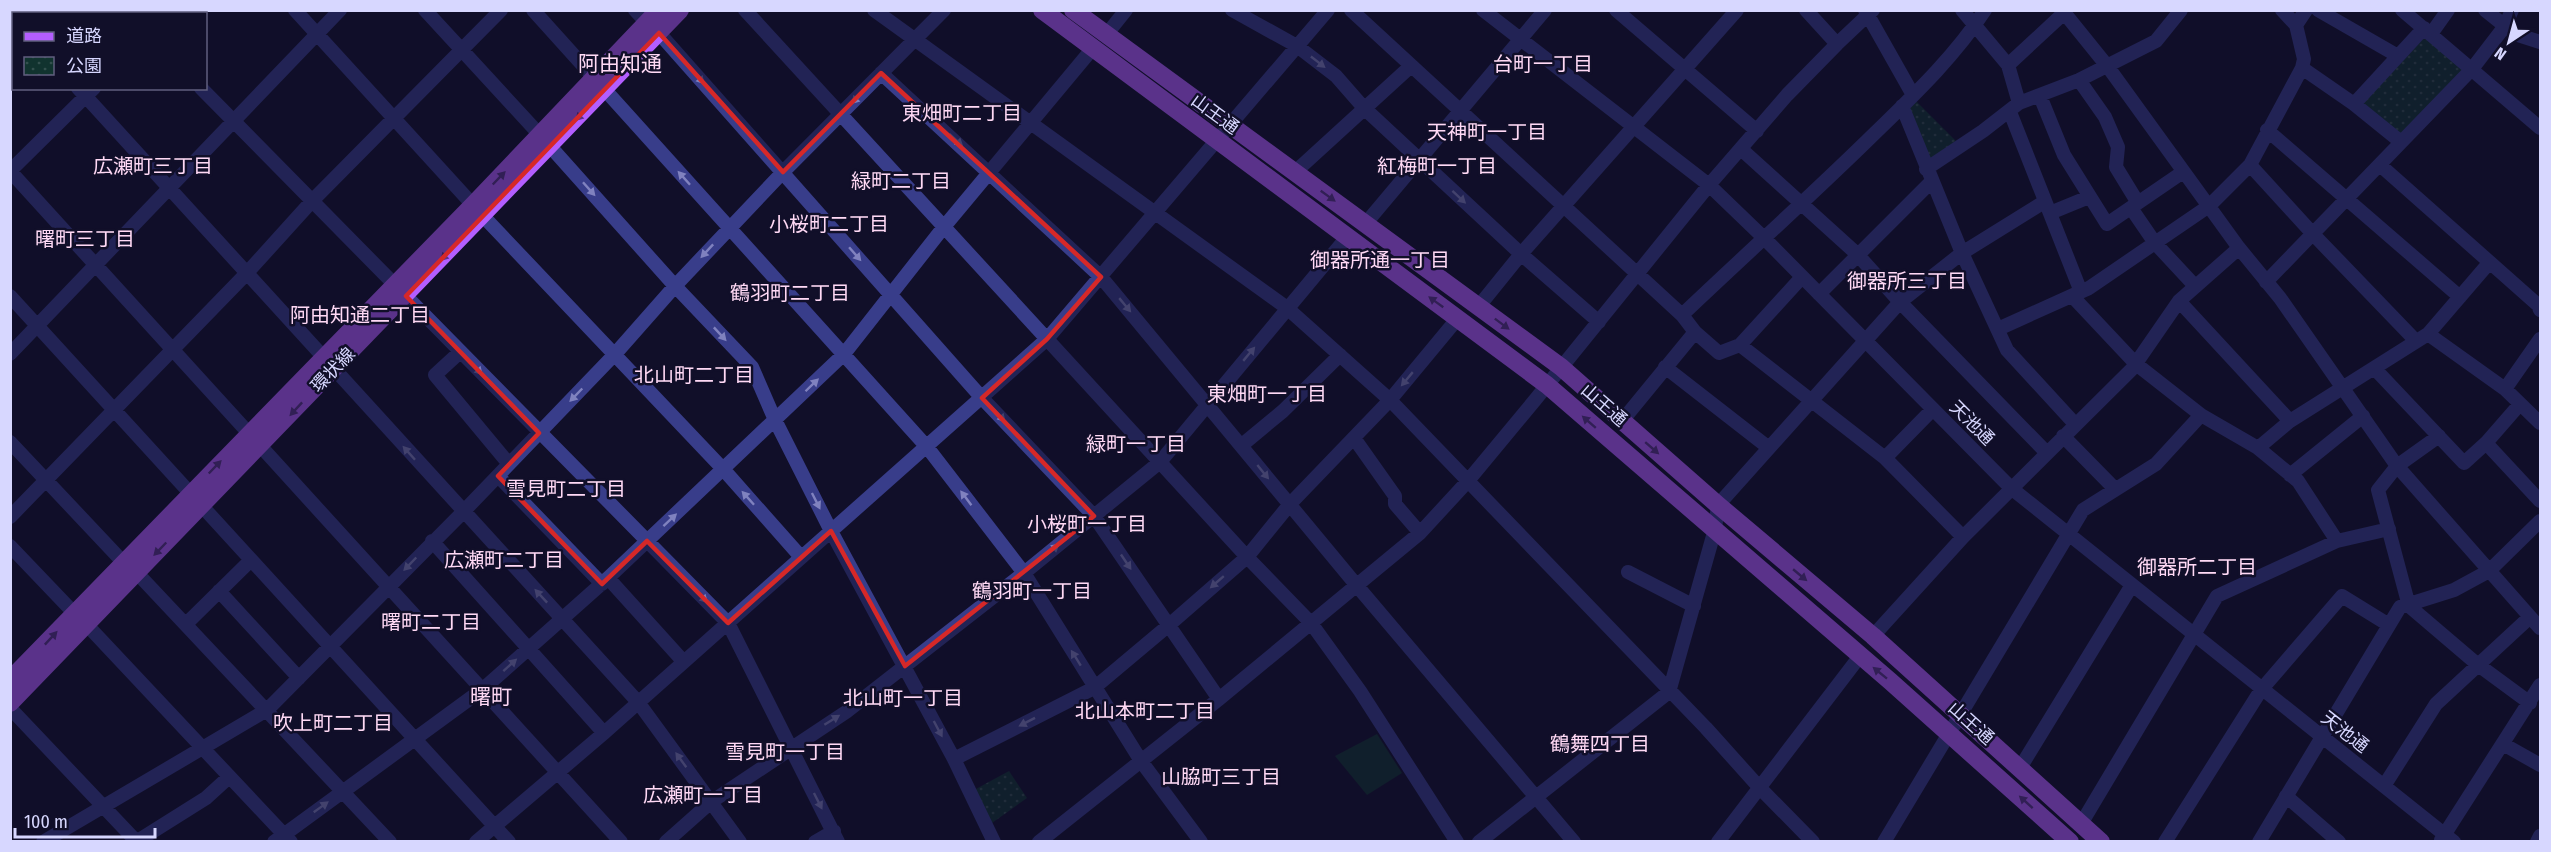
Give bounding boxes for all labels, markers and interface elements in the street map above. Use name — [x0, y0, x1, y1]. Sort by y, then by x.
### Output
legend — [12, 12, 207, 90]
north arrow — [2479, 12, 2539, 72]
text: 道路 — [66, 25, 102, 47]
text: N — [2491, 43, 2510, 64]
district label: 阿由知通 — [578, 51, 662, 77]
district label: 台町一丁目 — [1493, 52, 1593, 76]
text: 公園 — [66, 55, 102, 77]
one-way arrow — [1310, 56, 1326, 68]
one-way arrow — [691, 69, 704, 84]
one-way arrow — [852, 89, 866, 103]
street label: 山王通 — [1187, 89, 1243, 139]
district label: 東畑町二丁目 — [902, 101, 1022, 125]
one-way arrow — [575, 106, 589, 120]
district label: 天神町一丁目 — [1427, 120, 1547, 144]
one-way arrow — [948, 133, 962, 147]
district label: 広瀬町三丁目 — [93, 154, 213, 178]
district label: 紅梅町一丁目 — [1377, 154, 1497, 178]
district label: 緑町二丁目 — [851, 169, 951, 193]
one-way arrow — [492, 171, 506, 186]
one-way arrow — [677, 171, 691, 186]
one-way arrow — [582, 182, 596, 197]
one-way arrow — [1451, 189, 1465, 203]
one-way arrow — [1319, 190, 1335, 202]
district label: 小桜町二丁目 — [769, 212, 889, 236]
district label: 曙町三丁目 — [35, 227, 135, 251]
one-way arrow — [701, 244, 715, 258]
one-way arrow — [440, 247, 454, 261]
one-way arrow — [848, 247, 862, 262]
district label: 御器所通一丁目 — [1310, 248, 1450, 272]
district label: 御器所三丁目 — [1847, 269, 1967, 293]
district label: 鶴羽町二丁目 — [730, 281, 850, 305]
one-way arrow — [1429, 296, 1444, 308]
one-way arrow — [1119, 297, 1132, 313]
district label: 阿由知通二丁目 — [290, 303, 430, 327]
one-way arrow — [1494, 317, 1510, 330]
one-way arrow — [713, 326, 727, 341]
street label: 環状線 — [306, 343, 360, 397]
one-way arrow — [1243, 346, 1256, 362]
one-way arrow — [468, 361, 482, 375]
district label: 北山町二丁目 — [634, 363, 754, 387]
one-way arrow — [1401, 371, 1414, 387]
one-way arrow — [804, 378, 819, 392]
street label: 山王通 — [1576, 379, 1632, 431]
district label: 東畑町一丁目 — [1207, 382, 1327, 406]
one-way arrow — [569, 387, 583, 401]
street label: 天池通 — [1945, 396, 1999, 450]
one-way arrow — [289, 401, 303, 416]
one-way arrow — [992, 407, 1005, 422]
one-way arrow — [1581, 416, 1597, 429]
district label: 緑町一丁目 — [1086, 432, 1186, 456]
one-way arrow — [1644, 441, 1659, 454]
one-way arrow — [403, 446, 416, 461]
one-way arrow — [208, 461, 222, 475]
one-way arrow — [1257, 464, 1270, 480]
district label: 雪見町二丁目 — [506, 477, 626, 501]
one-way arrow — [959, 490, 972, 506]
one-way arrow — [742, 491, 755, 506]
one-way arrow — [811, 493, 821, 510]
district label: 小桜町一丁目 — [1027, 512, 1147, 536]
one-way arrow — [663, 513, 678, 527]
one-way arrow — [153, 541, 167, 556]
one-way arrow — [1044, 544, 1059, 557]
district label: 広瀬町二丁目 — [444, 548, 564, 572]
one-way arrow — [1120, 554, 1132, 570]
district label: 御器所二丁目 — [2137, 555, 2257, 579]
one-way arrow — [403, 557, 417, 572]
one-way arrow — [1792, 568, 1808, 581]
one-way arrow — [1209, 576, 1225, 589]
district label: 鶴羽町一丁目 — [972, 579, 1092, 603]
one-way arrow — [534, 588, 548, 603]
one-way arrow — [694, 589, 708, 603]
district label: 曙町二丁目 — [381, 610, 481, 634]
one-way arrow — [43, 631, 57, 645]
one-way arrow — [1070, 650, 1081, 667]
one-way arrow — [503, 658, 517, 672]
one-way arrow — [1873, 667, 1888, 679]
district label: 曙町 — [470, 684, 512, 710]
district label: 北山町一丁目 — [843, 686, 963, 710]
street label: 山王通 — [1944, 697, 1998, 749]
district label: 北山本町二丁目 — [1075, 699, 1215, 723]
street label: 天池通 — [2317, 707, 2373, 757]
district label: 吹上町二丁目 — [273, 711, 393, 735]
one-way arrow — [824, 715, 840, 726]
one-way arrow — [1018, 716, 1036, 726]
one-way arrow — [933, 720, 942, 737]
district label: 鶴舞四丁目 — [1550, 732, 1650, 756]
district label: 雪見町一丁目 — [725, 740, 845, 764]
one-way arrow — [675, 753, 687, 769]
district label: 山脇町三丁目 — [1161, 765, 1281, 789]
district label: 広瀬町一丁目 — [643, 783, 763, 807]
one-way arrow — [814, 792, 823, 809]
one-way arrow — [2019, 796, 2034, 809]
scale bar — [15, 801, 154, 839]
one-way arrow — [313, 801, 329, 813]
text: 100 m — [24, 811, 68, 833]

